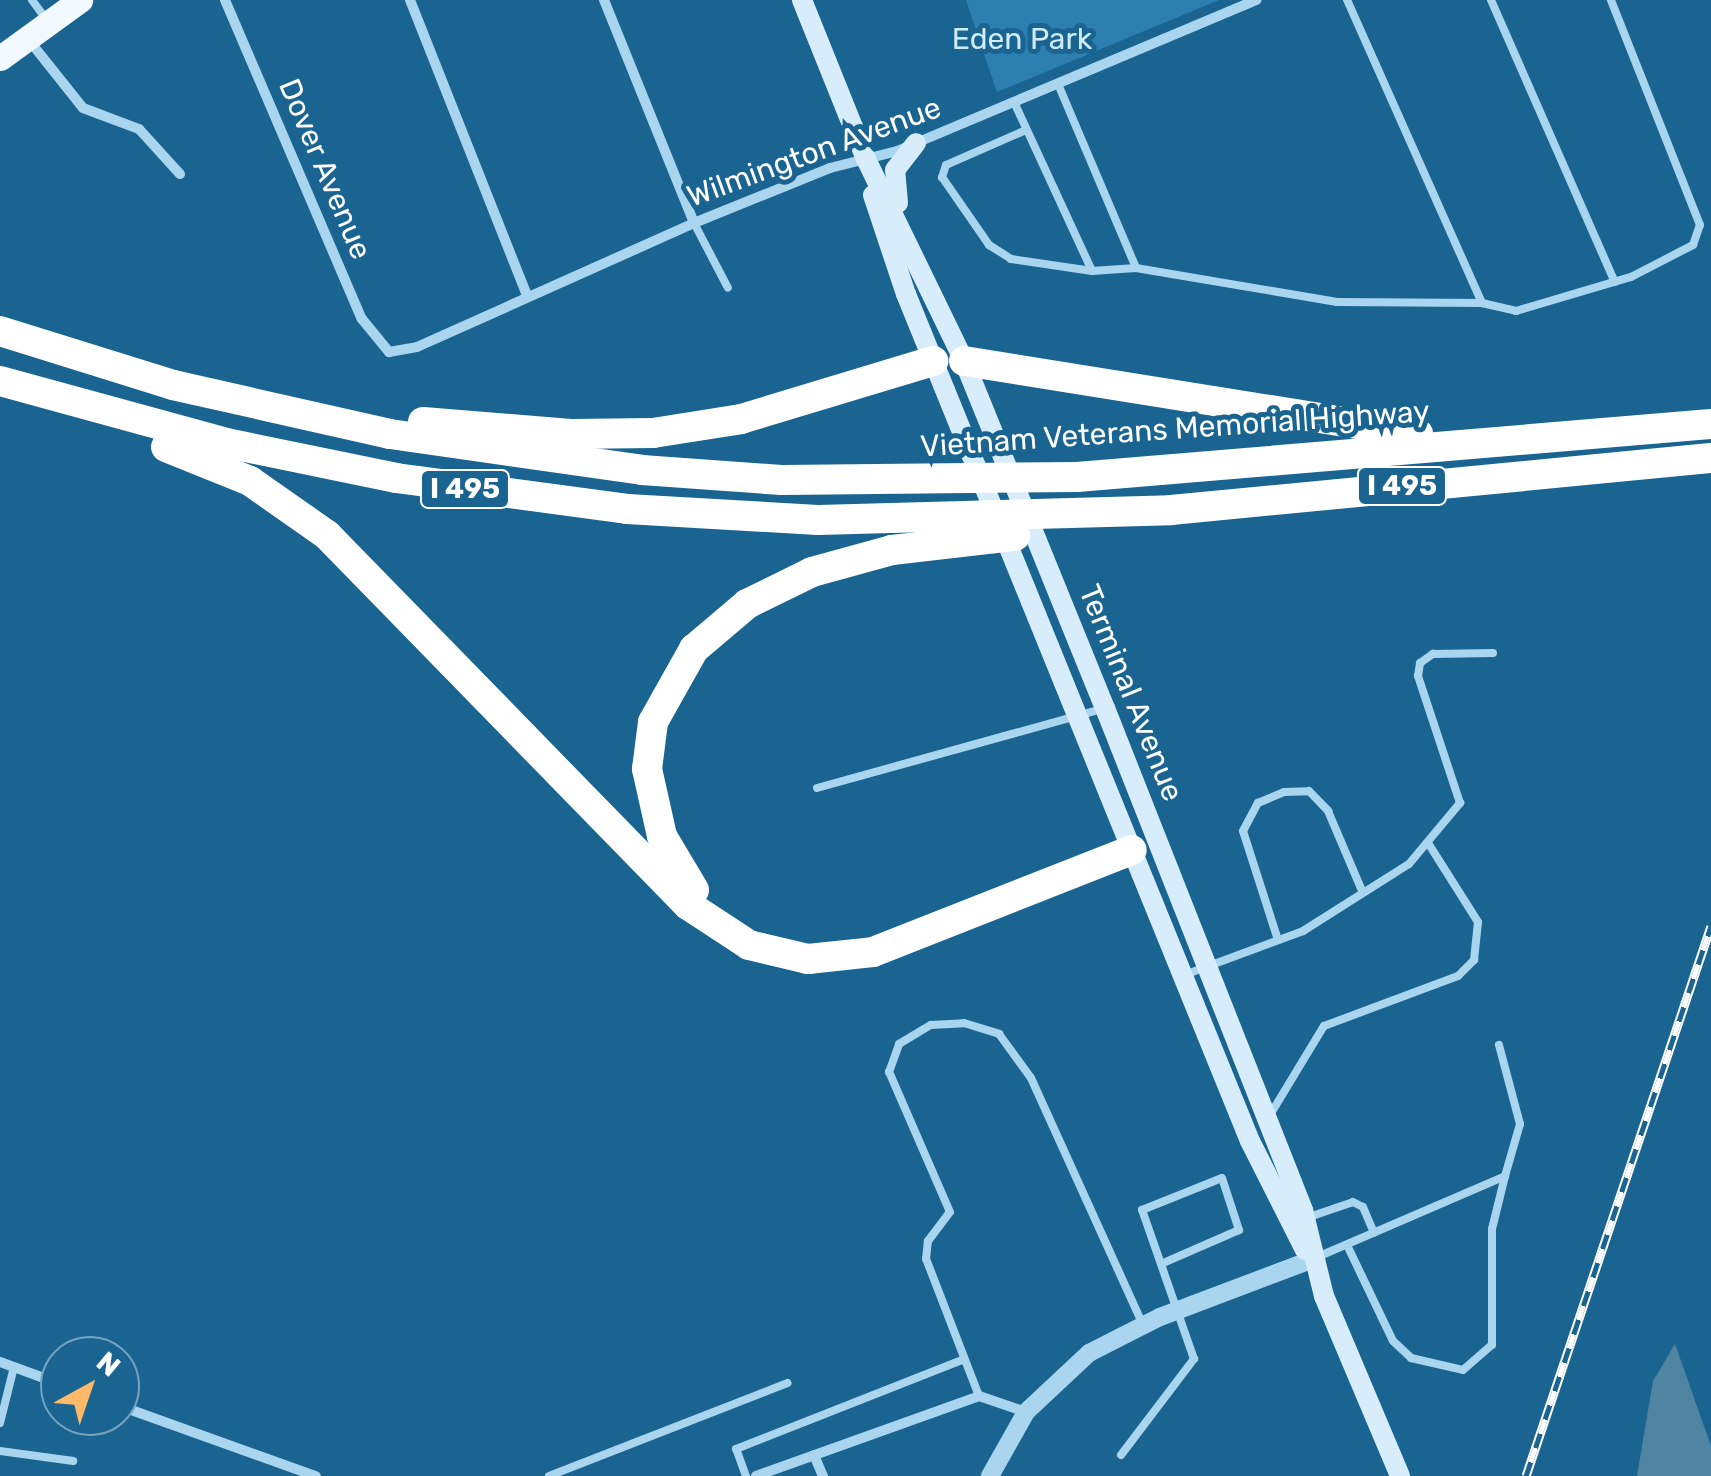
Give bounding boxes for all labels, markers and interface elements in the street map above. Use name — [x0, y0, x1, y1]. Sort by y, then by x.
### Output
park label: Eden Park — [952, 21, 1092, 57]
street label: Dover Avenue — [271, 73, 379, 265]
street label: Wilmington Avenue — [682, 89, 946, 215]
street label: Vietnam Veterans Memorial Highway — [919, 393, 1431, 465]
road number: I 495 — [1354, 463, 1450, 509]
road number: I 495 — [418, 466, 512, 512]
street label: Terminal Avenue — [1071, 579, 1191, 807]
north arrow — [40, 1336, 140, 1436]
text: N — [90, 1345, 127, 1383]

